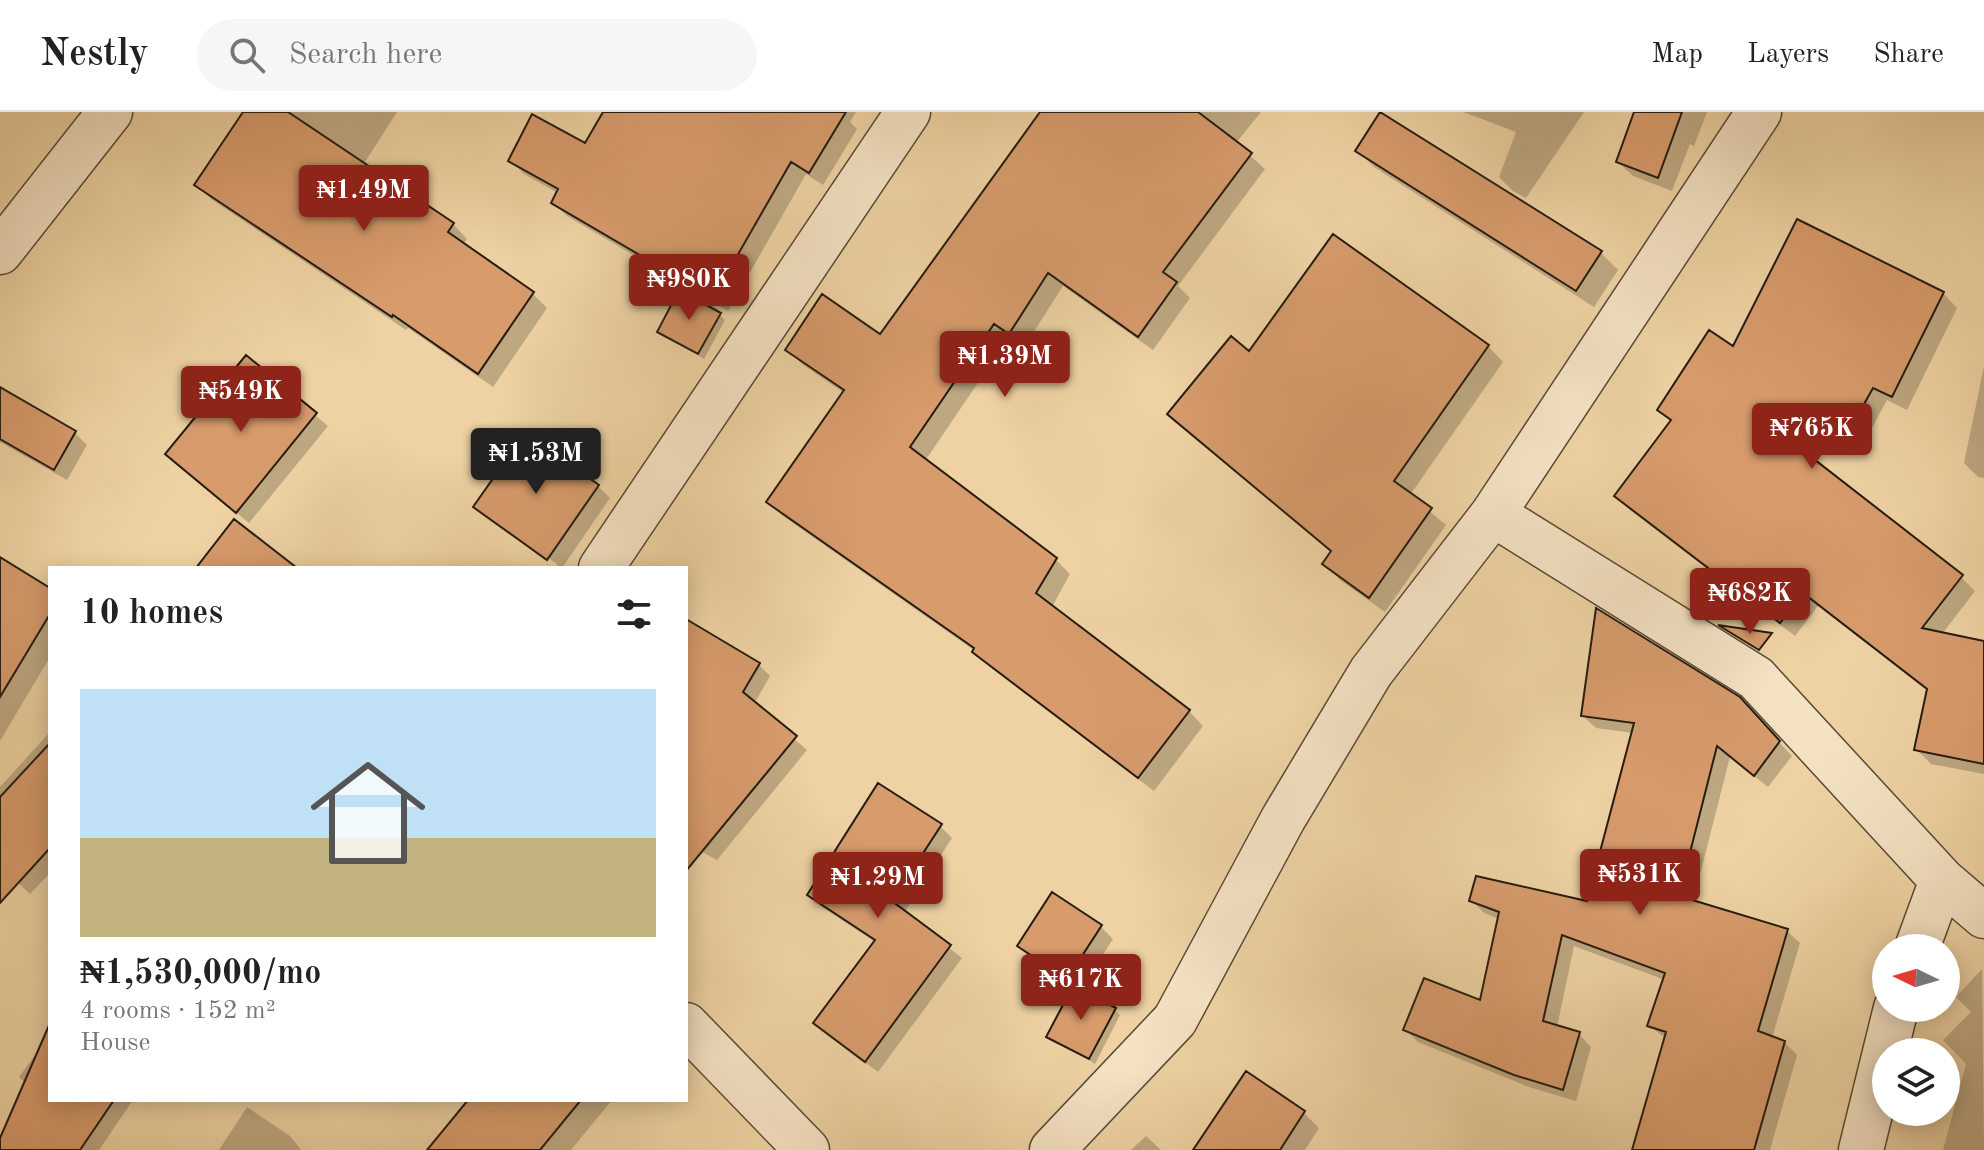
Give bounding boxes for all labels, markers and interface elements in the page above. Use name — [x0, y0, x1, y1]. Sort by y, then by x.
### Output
search box — [197, 19, 757, 91]
icon: search — [225, 33, 269, 77]
text: Nestly — [40, 36, 149, 74]
text: Search here — [289, 40, 442, 70]
text: Map — [1651, 41, 1703, 69]
text: Layers — [1747, 41, 1829, 69]
text: Share — [1873, 41, 1944, 69]
pin: ₦1.49M — [299, 165, 429, 233]
text: ₦1.49M — [317, 178, 411, 204]
pin: ₦980K — [633, 254, 745, 322]
text: ₦980K — [647, 267, 731, 293]
pin: ₦1.39M — [940, 331, 1070, 399]
text: ₦1.39M — [958, 344, 1052, 370]
pin: ₦549K — [185, 366, 297, 434]
text: ₦549K — [199, 379, 283, 405]
pin: ₦765K — [1756, 403, 1868, 471]
text: ₦765K — [1770, 416, 1854, 442]
pin: ₦1.53M — [471, 428, 601, 496]
text: ₦1.53M — [489, 441, 583, 467]
pin: ₦682K — [1694, 568, 1806, 636]
text: ₦682K — [1708, 581, 1792, 607]
icon: filters — [612, 592, 656, 636]
text: 10 homes — [80, 597, 223, 631]
icon: home — [296, 741, 440, 885]
pin: ₦531K — [1584, 849, 1696, 917]
pin: ₦1.29M — [813, 852, 943, 920]
text: ₦531K — [1598, 862, 1682, 888]
text: ₦1.29M — [831, 865, 925, 891]
north arrow — [1872, 934, 1960, 1022]
map controls — [1872, 934, 1960, 1126]
pin: ₦617K — [1025, 954, 1137, 1022]
text: ₦1,530,000/mo — [80, 957, 321, 991]
text: ₦617K — [1039, 967, 1123, 993]
text: 4 rooms · 152 m² — [80, 998, 276, 1024]
text: House — [80, 1030, 151, 1056]
button: layers — [1872, 1038, 1960, 1126]

